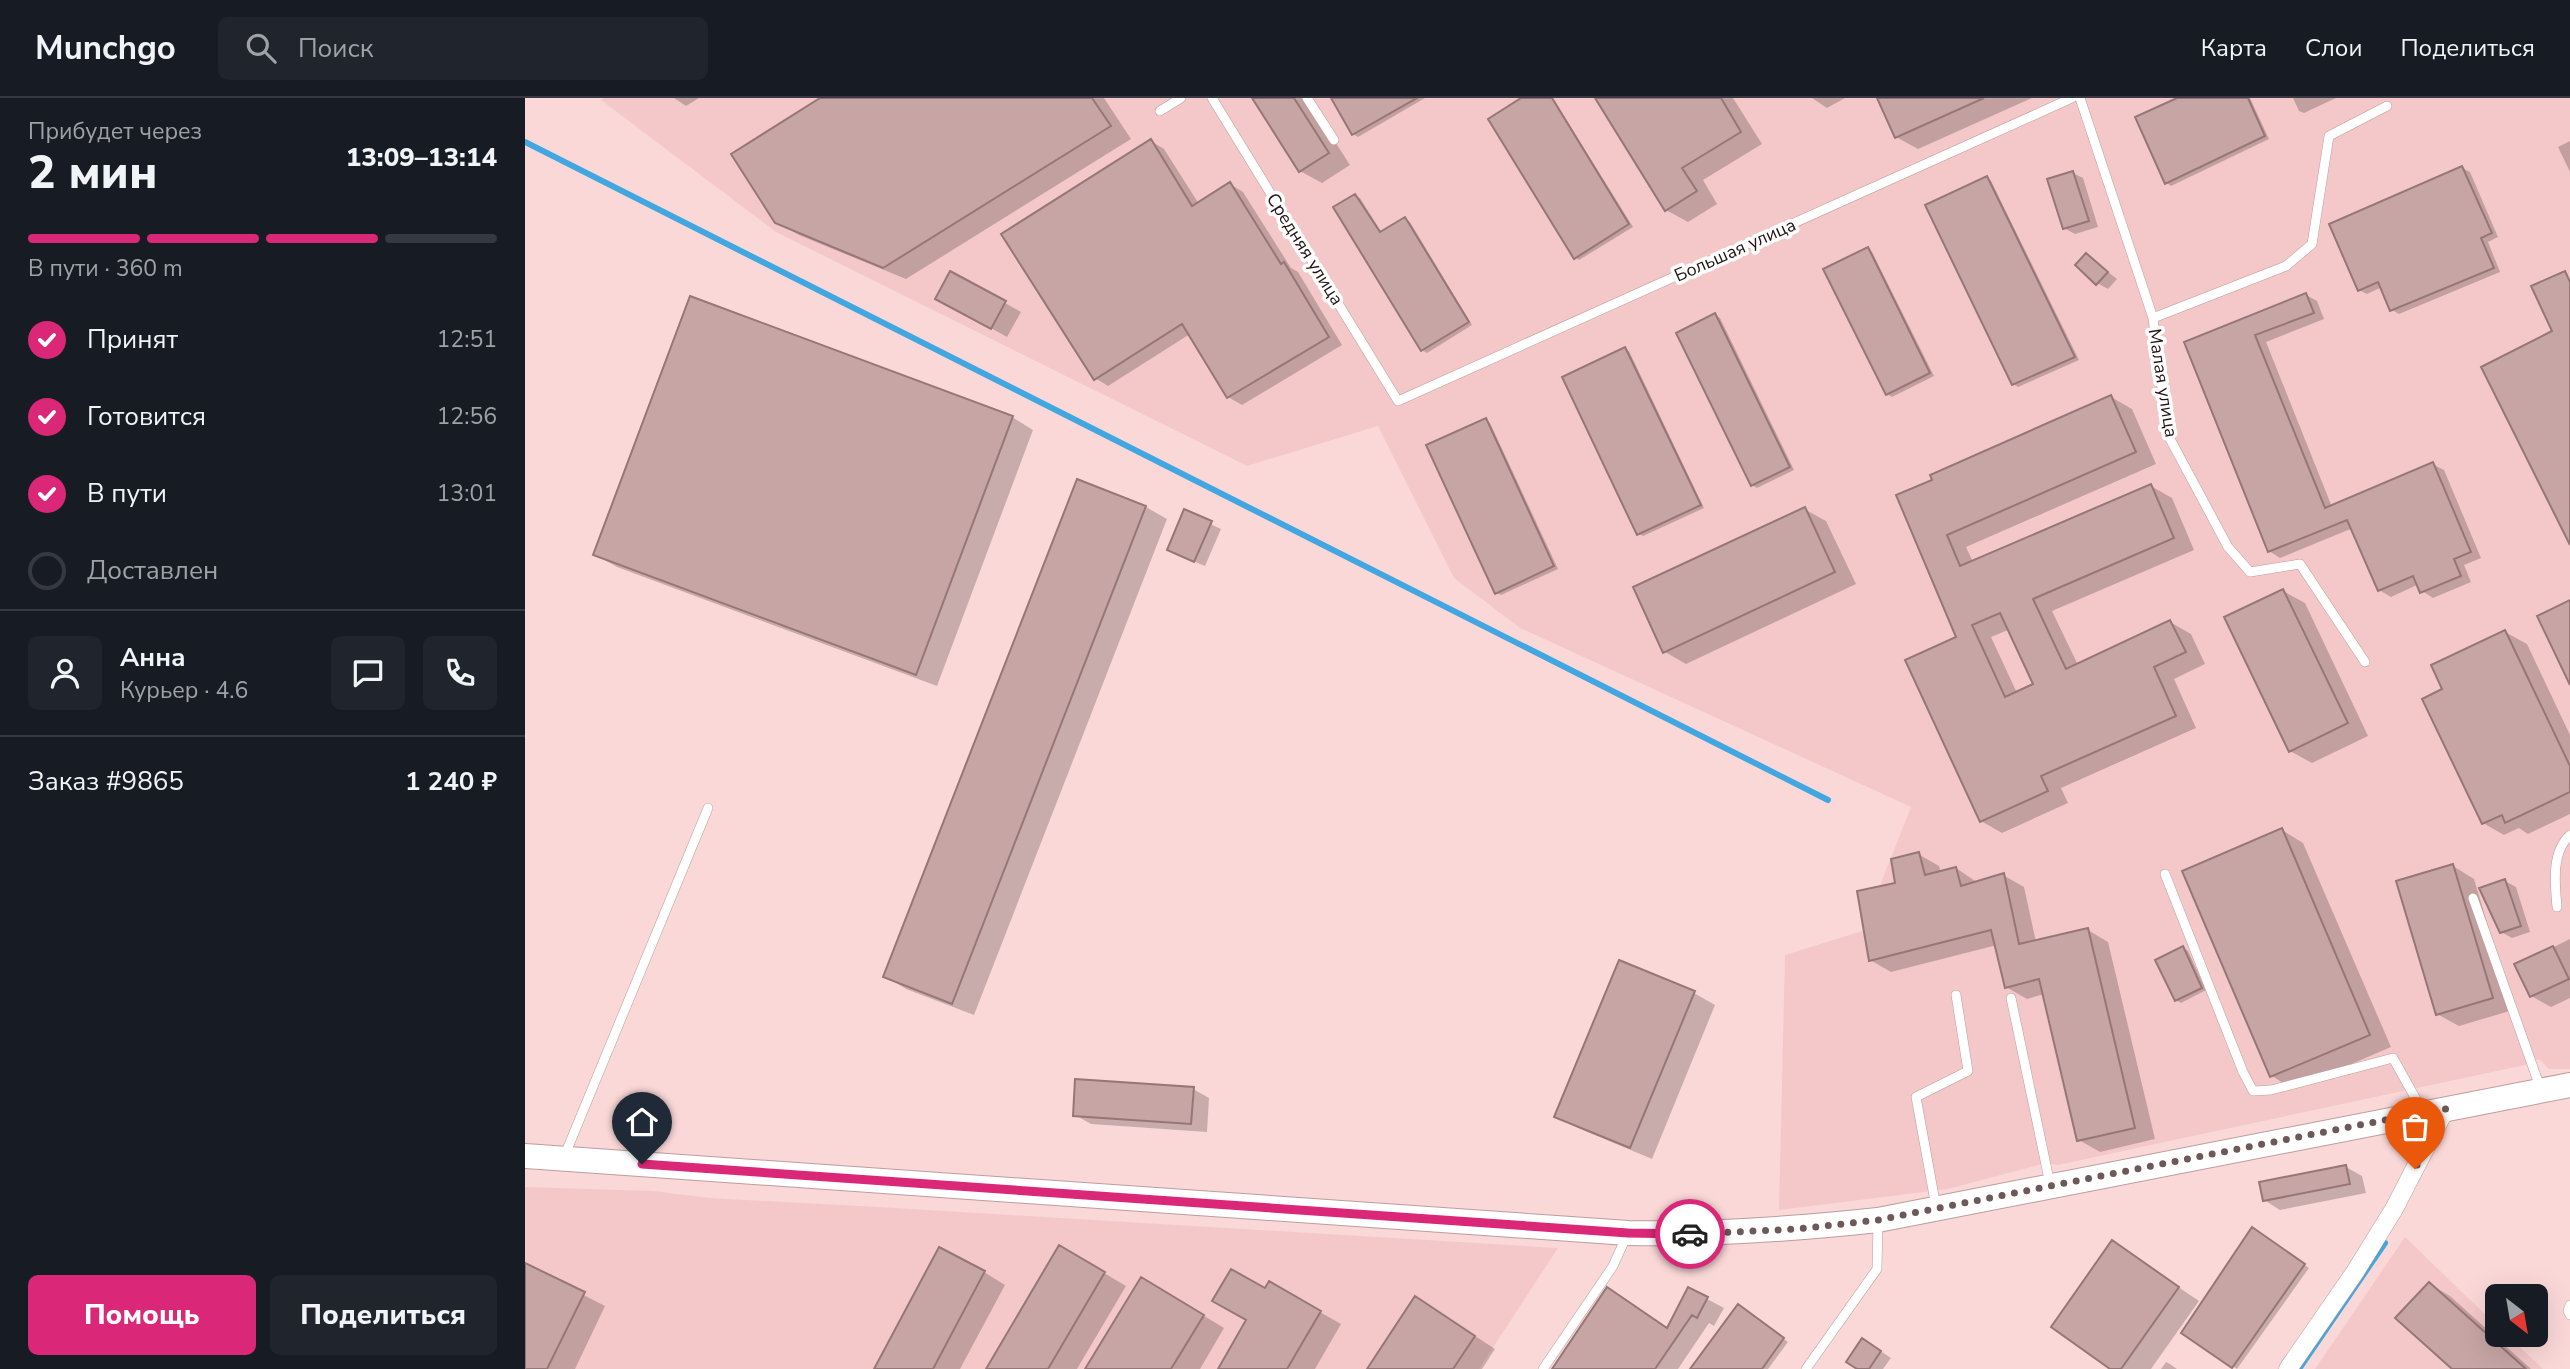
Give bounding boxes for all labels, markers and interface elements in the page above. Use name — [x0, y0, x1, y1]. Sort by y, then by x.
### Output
search box — [218, 17, 708, 80]
text: Munchgo — [35, 26, 176, 71]
icon: search — [242, 29, 280, 67]
text: Поиск — [298, 31, 373, 66]
text: Карта — [2201, 32, 2267, 64]
text: Слои — [2305, 32, 2362, 64]
text: Поделиться — [2400, 32, 2535, 64]
text: Прибудет через — [28, 116, 202, 147]
text: 13:09–13:14 — [346, 140, 497, 175]
text: 2 мин — [28, 141, 157, 204]
street label: Средняя улица — [1261, 188, 1349, 310]
street label: Большая улица — [1671, 212, 1799, 288]
text: В пути · 360 m — [28, 253, 183, 284]
icon: check — [28, 321, 66, 359]
text: Принят — [87, 322, 178, 357]
text: 12:51 — [437, 324, 497, 355]
street label: Малая улица — [2143, 327, 2183, 439]
icon: check — [28, 398, 66, 436]
text: Готовится — [87, 399, 206, 434]
text: 12:56 — [437, 401, 497, 432]
icon: check — [28, 475, 66, 513]
text: В пути — [87, 476, 167, 511]
text: 13:01 — [437, 478, 497, 509]
text: Доставлен — [87, 553, 218, 588]
button: person — [28, 636, 102, 710]
button: chat — [331, 636, 405, 710]
button: phone — [423, 636, 497, 710]
text: Анна — [120, 640, 186, 675]
text: Курьер · 4.6 — [120, 675, 248, 706]
text: Заказ #9865 — [28, 764, 184, 799]
text: 1 240 ₽ — [405, 764, 497, 799]
pin — [612, 1092, 672, 1164]
pin — [2385, 1097, 2445, 1169]
icon: home — [623, 1103, 661, 1141]
icon: bag — [2396, 1108, 2434, 1146]
courier — [1655, 1199, 1725, 1269]
icon: car — [1671, 1215, 1709, 1253]
button: Помощь — [28, 1275, 256, 1355]
button: Поделиться — [270, 1275, 497, 1355]
north arrow — [2485, 1284, 2548, 1348]
map controls — [2485, 1284, 2548, 1347]

